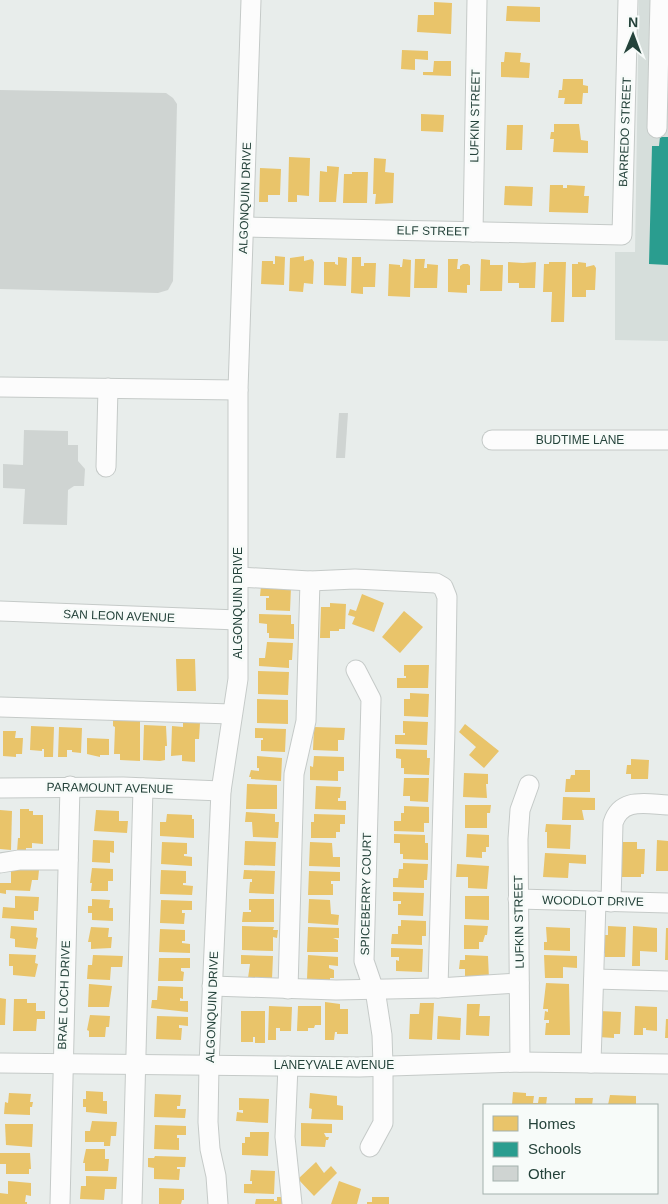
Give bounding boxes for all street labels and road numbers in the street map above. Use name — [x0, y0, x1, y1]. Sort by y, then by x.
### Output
street label: LUFKIN STREET — [467, 69, 483, 163]
street label: BARREDO STREET — [616, 76, 634, 187]
street label: ALGONQUIN DRIVE — [236, 142, 254, 254]
street label: ELF STREET — [397, 223, 470, 239]
street label: BUDTIME LANE — [536, 433, 624, 447]
street label: ALGONQUIN DRIVE — [231, 547, 245, 659]
street label: SAN LEON AVENUE — [63, 607, 175, 625]
street label: PARAMOUNT AVENUE — [47, 780, 173, 796]
street label: SPICEBERRY COURT — [358, 832, 374, 955]
street label: LUFKIN STREET — [511, 875, 527, 969]
street label: WOODLOT DRIVE — [542, 893, 644, 909]
street label: BRAE LOCH DRIVE — [55, 940, 73, 1050]
street label: ALGONQUIN DRIVE — [203, 951, 221, 1063]
street label: LANEYVALE AVENUE — [274, 1058, 394, 1072]

